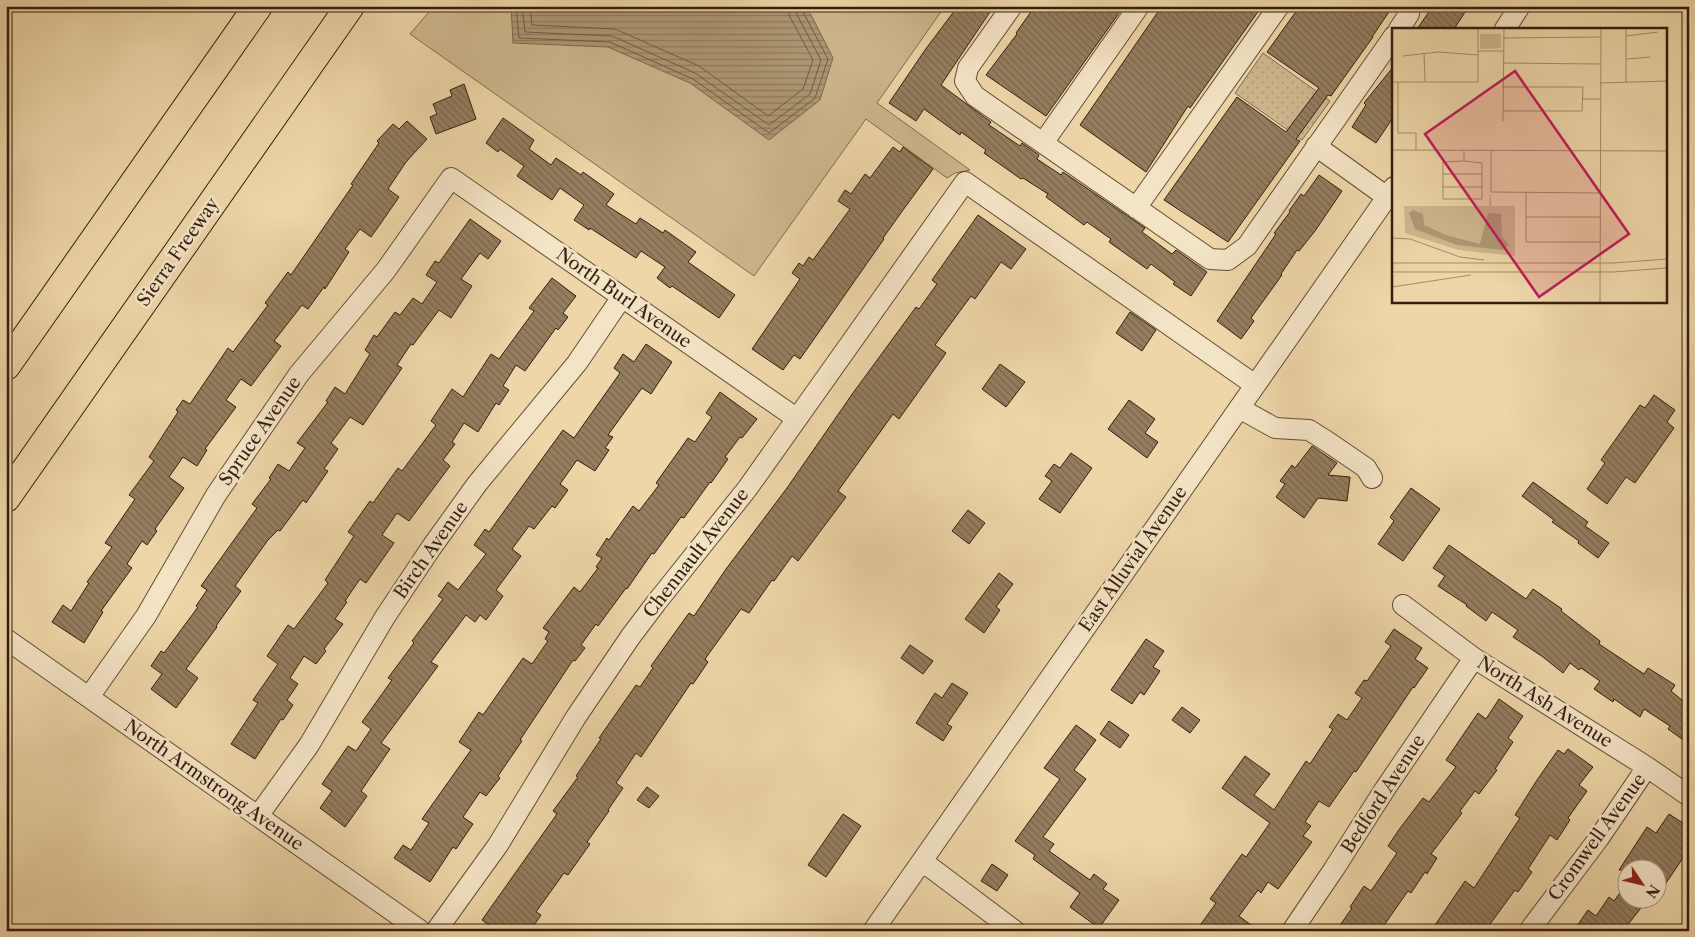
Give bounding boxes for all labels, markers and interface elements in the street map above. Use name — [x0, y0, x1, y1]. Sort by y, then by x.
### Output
inset map — [1392, 28, 1668, 302]
street label: Sierra Freeway — [132, 193, 224, 311]
street label: North Burl Avenue — [552, 243, 696, 353]
street label: Spruce Avenue — [214, 372, 306, 490]
street label: East Alluvial Avenue — [1074, 482, 1192, 636]
street label: Chennault Avenue — [639, 484, 753, 622]
street label: Birch Avenue — [389, 497, 473, 603]
street label: North Ash Avenue — [1473, 652, 1617, 752]
street label: North Armstrong Avenue — [120, 715, 308, 855]
street label: Bedford Avenue — [1336, 730, 1430, 858]
street label: Cromwell Avenue — [1543, 769, 1651, 905]
north arrow — [1618, 860, 1668, 910]
text: N — [1642, 881, 1664, 902]

